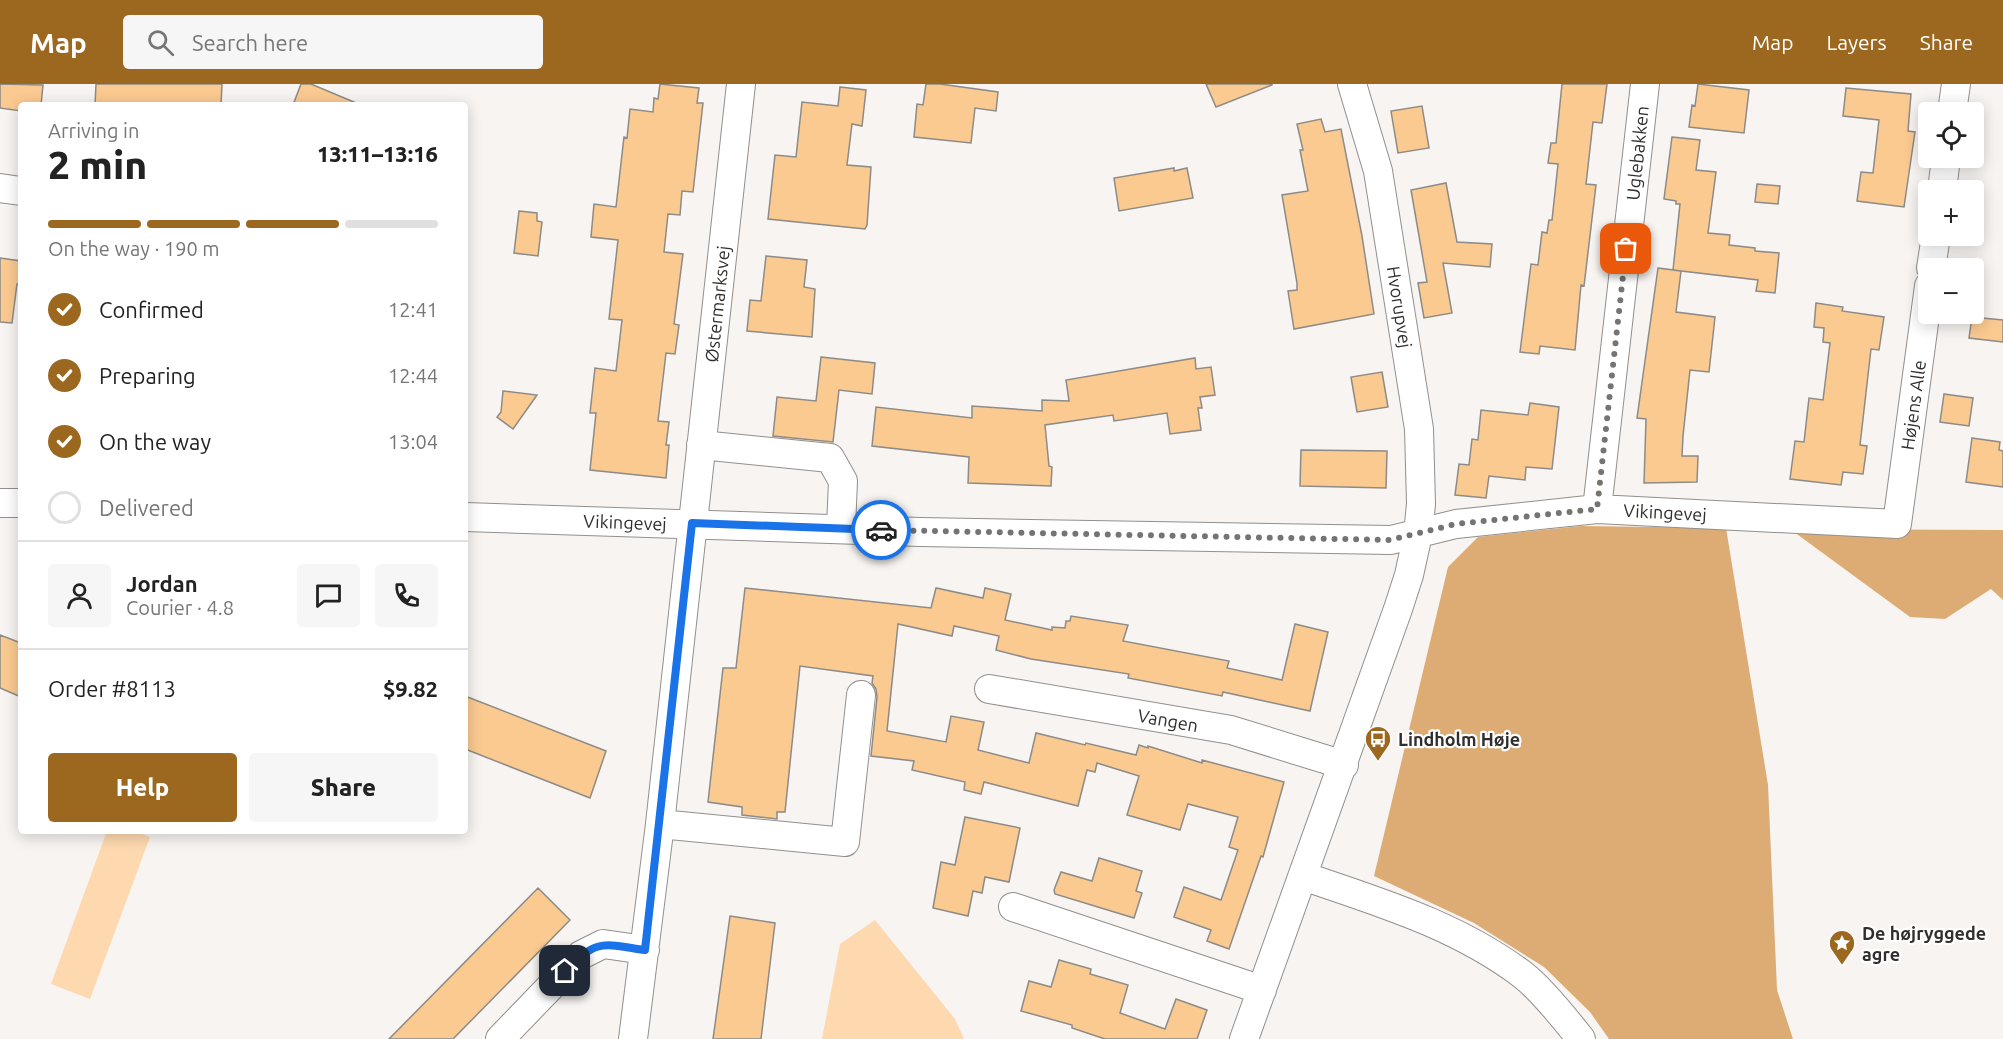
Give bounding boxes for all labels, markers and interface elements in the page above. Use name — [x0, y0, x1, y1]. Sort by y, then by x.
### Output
search box — [123, 15, 543, 69]
icon: search — [144, 26, 177, 59]
text: Map — [30, 27, 87, 58]
text: Search here — [192, 30, 308, 55]
text: Map — [1752, 30, 1793, 54]
text: Layers — [1826, 30, 1887, 54]
text: Share — [1920, 30, 1973, 54]
map controls — [1918, 102, 1984, 324]
button: locate — [1918, 102, 1984, 168]
street label: Uglebakken — [1622, 105, 1652, 201]
text: Arriving in — [48, 119, 139, 142]
text: 13:11–13:16 — [317, 141, 438, 166]
text: 2 min — [48, 143, 147, 186]
button: + — [1918, 180, 1984, 246]
pin — [1600, 223, 1651, 274]
icon: bag — [1609, 232, 1642, 265]
text: On the way · 190 m — [48, 237, 220, 260]
street label: Østermarksvej — [701, 245, 733, 363]
button: − — [1918, 258, 1984, 324]
street label: Hvorupvej — [1384, 265, 1416, 349]
icon: check — [48, 293, 81, 326]
text: Confirmed — [99, 297, 204, 322]
text: 12:41 — [388, 298, 438, 321]
icon: check — [48, 359, 81, 392]
street label: Højens Alle — [1897, 359, 1929, 451]
text: Preparing — [99, 363, 196, 388]
text: 12:44 — [388, 364, 438, 387]
icon: check — [48, 425, 81, 458]
text: On the way — [99, 429, 211, 454]
text: 13:04 — [388, 430, 438, 453]
text: Delivered — [99, 495, 194, 520]
courier — [851, 500, 911, 560]
street label: Vikingevej — [1623, 500, 1707, 524]
street label: Vikingevej — [583, 511, 667, 533]
icon: car — [865, 514, 898, 547]
button: person — [48, 564, 111, 627]
button: chat — [297, 564, 360, 627]
button: phone — [375, 564, 438, 627]
text: Jordan — [126, 571, 198, 596]
text: Courier · 4.8 — [126, 596, 234, 619]
text: Order #8113 — [48, 676, 176, 701]
text: $9.82 — [383, 676, 438, 701]
street label: Vangen — [1136, 705, 1200, 735]
bus stop icon: Lindholm Høje — [1363, 724, 1393, 762]
place label: Lindholm Høje — [1398, 729, 1520, 749]
button: Help — [48, 753, 237, 822]
button: Share — [249, 753, 438, 822]
place label: De højryggede agre — [1862, 923, 1986, 964]
place icon: De højryggede agre — [1827, 928, 1857, 966]
pin — [539, 945, 590, 996]
icon: home — [548, 954, 581, 987]

